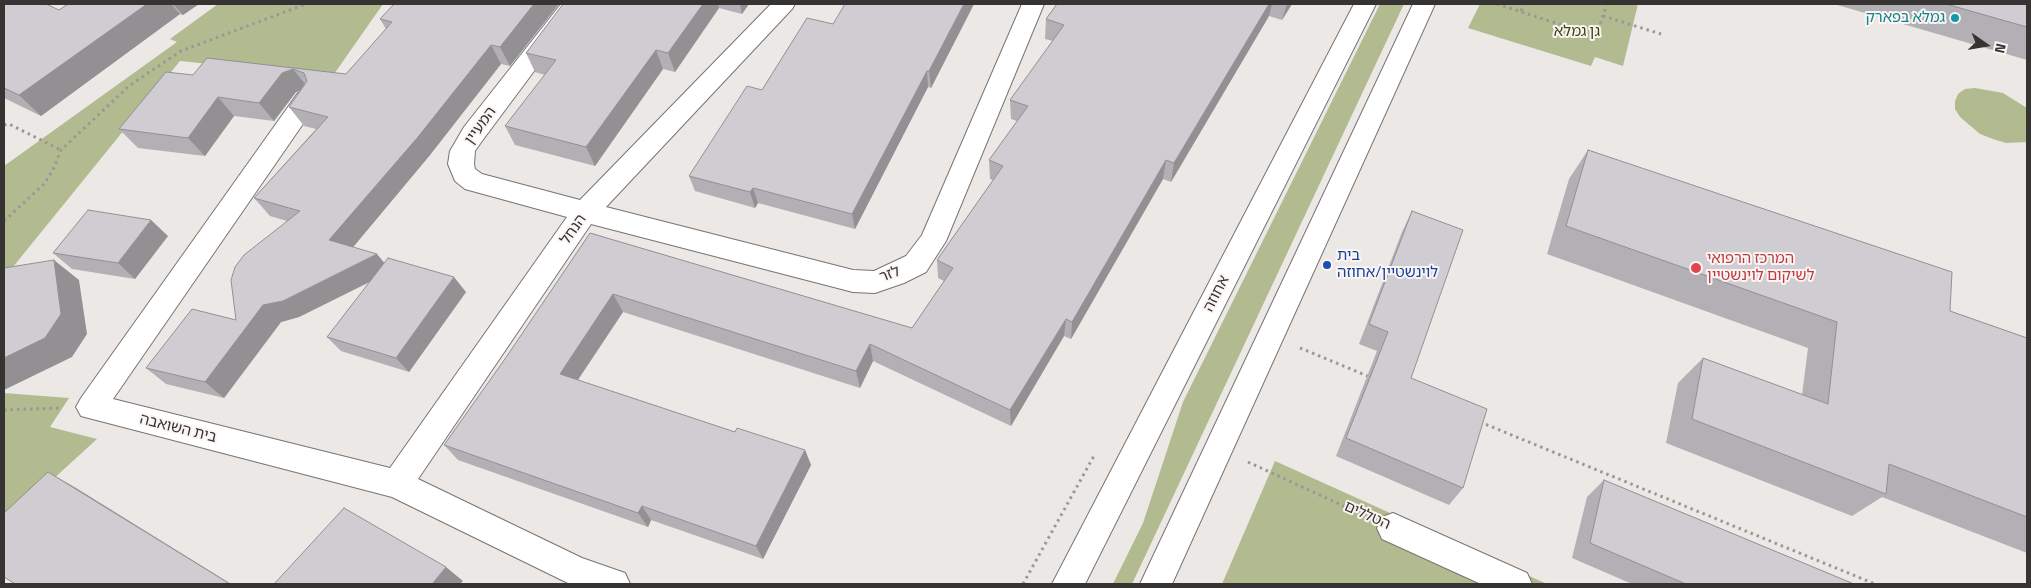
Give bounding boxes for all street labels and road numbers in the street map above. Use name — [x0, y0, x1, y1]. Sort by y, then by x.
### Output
street label: המעיין — [461, 104, 501, 148]
street label: הנחל — [557, 211, 591, 249]
street label: לזר — [877, 263, 903, 287]
street label: אחוזה — [1200, 273, 1234, 315]
street label: בית השואבה — [138, 411, 218, 447]
street label: הטללים — [1341, 498, 1393, 534]

